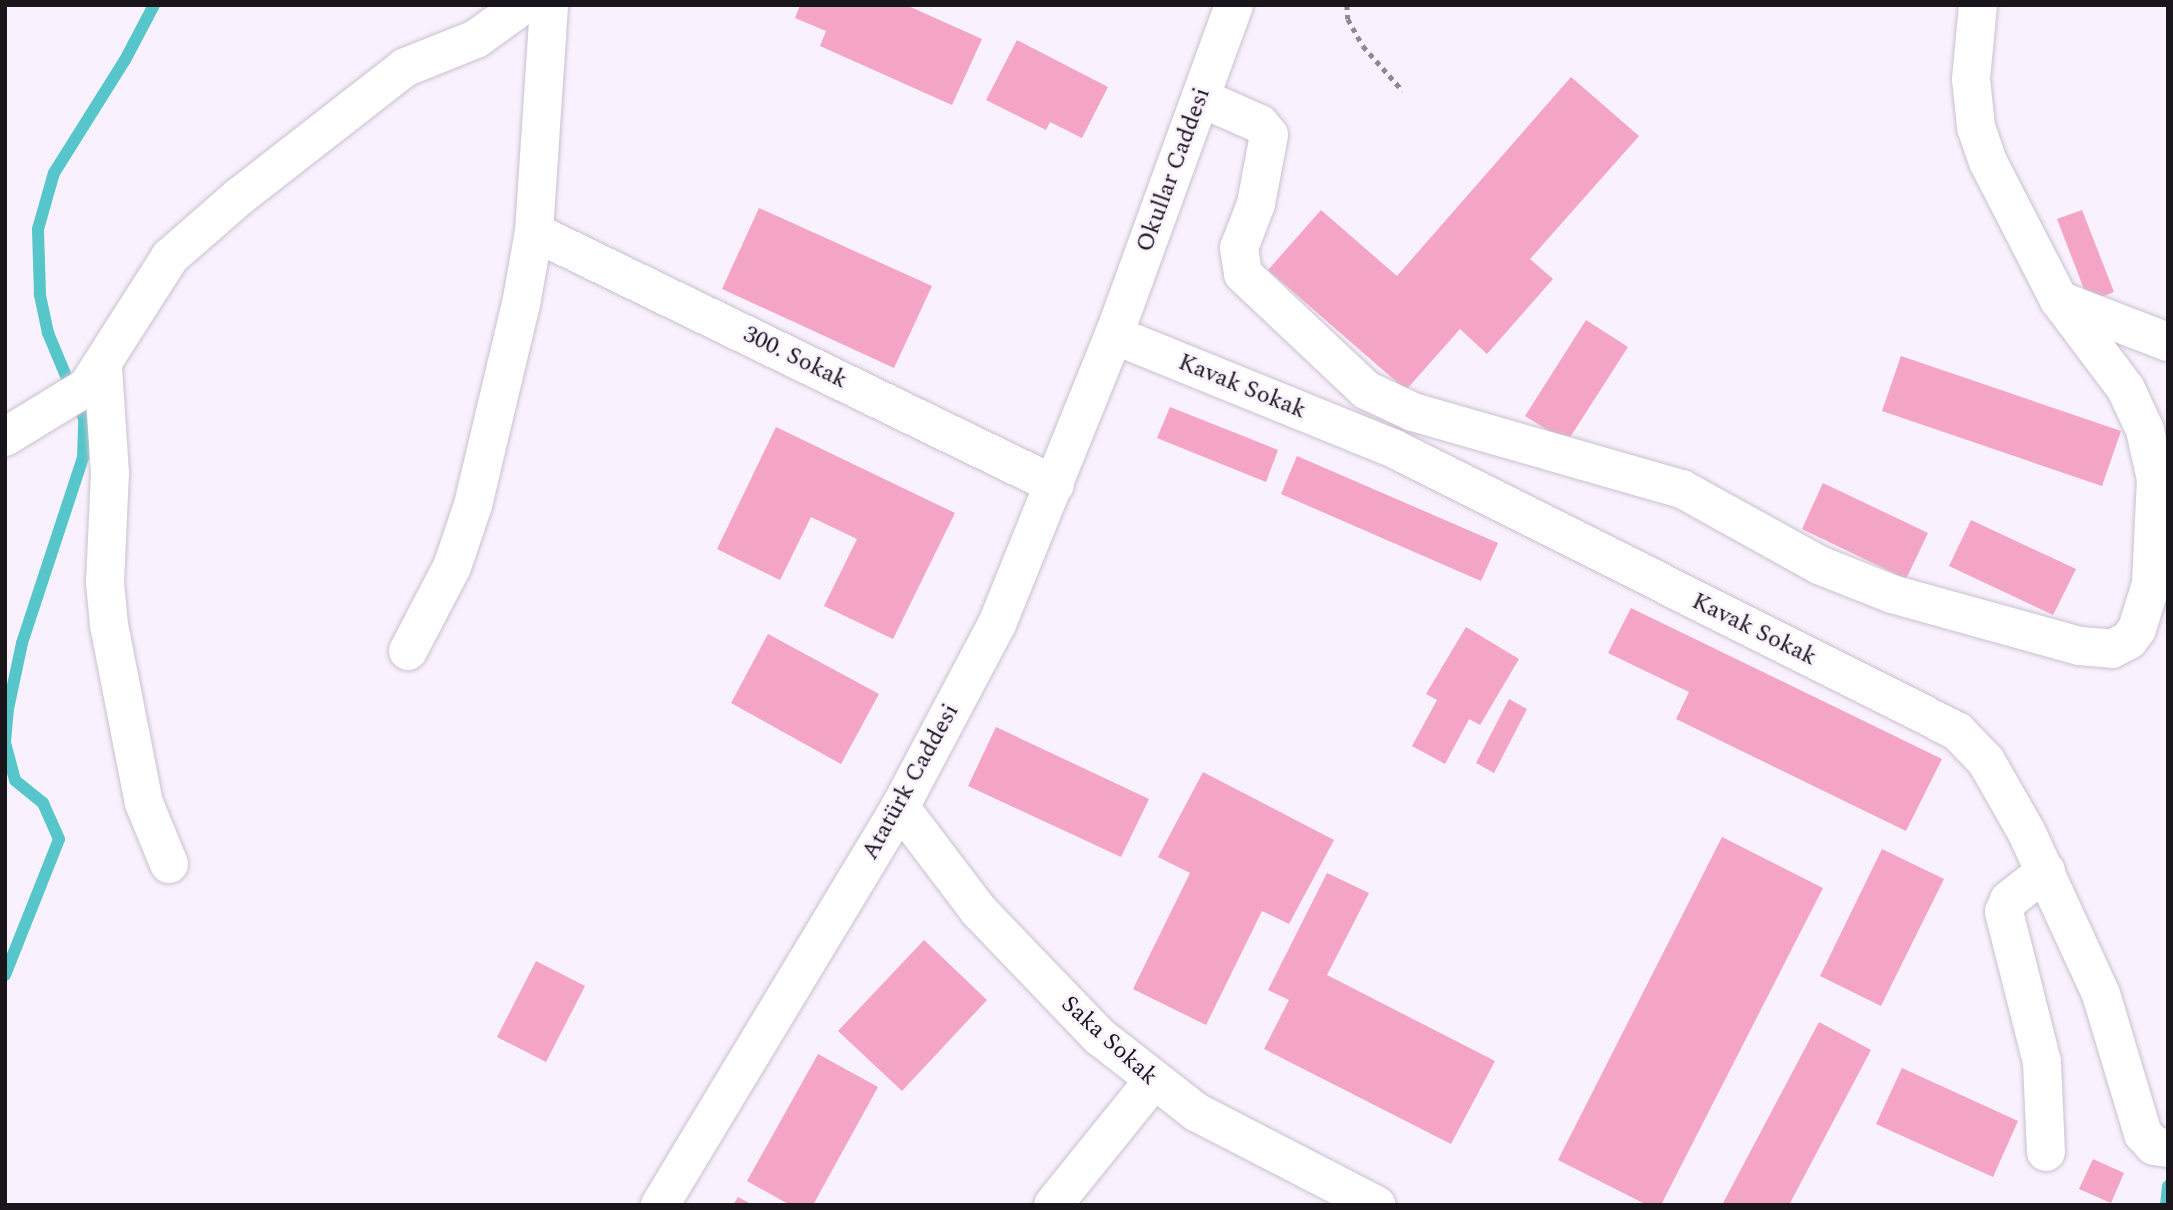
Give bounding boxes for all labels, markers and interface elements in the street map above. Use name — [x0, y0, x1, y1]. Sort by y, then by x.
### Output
street label: Okullar Caddesi — [1131, 84, 1217, 256]
street label: 300. Sokak — [738, 320, 852, 396]
street label: Kavak Sokak — [1174, 348, 1310, 426]
street label: Kavak Sokak — [1687, 587, 1821, 673]
street label: Atatürk Caddesi — [856, 699, 966, 865]
street label: Saka Sokak — [1055, 990, 1163, 1092]

